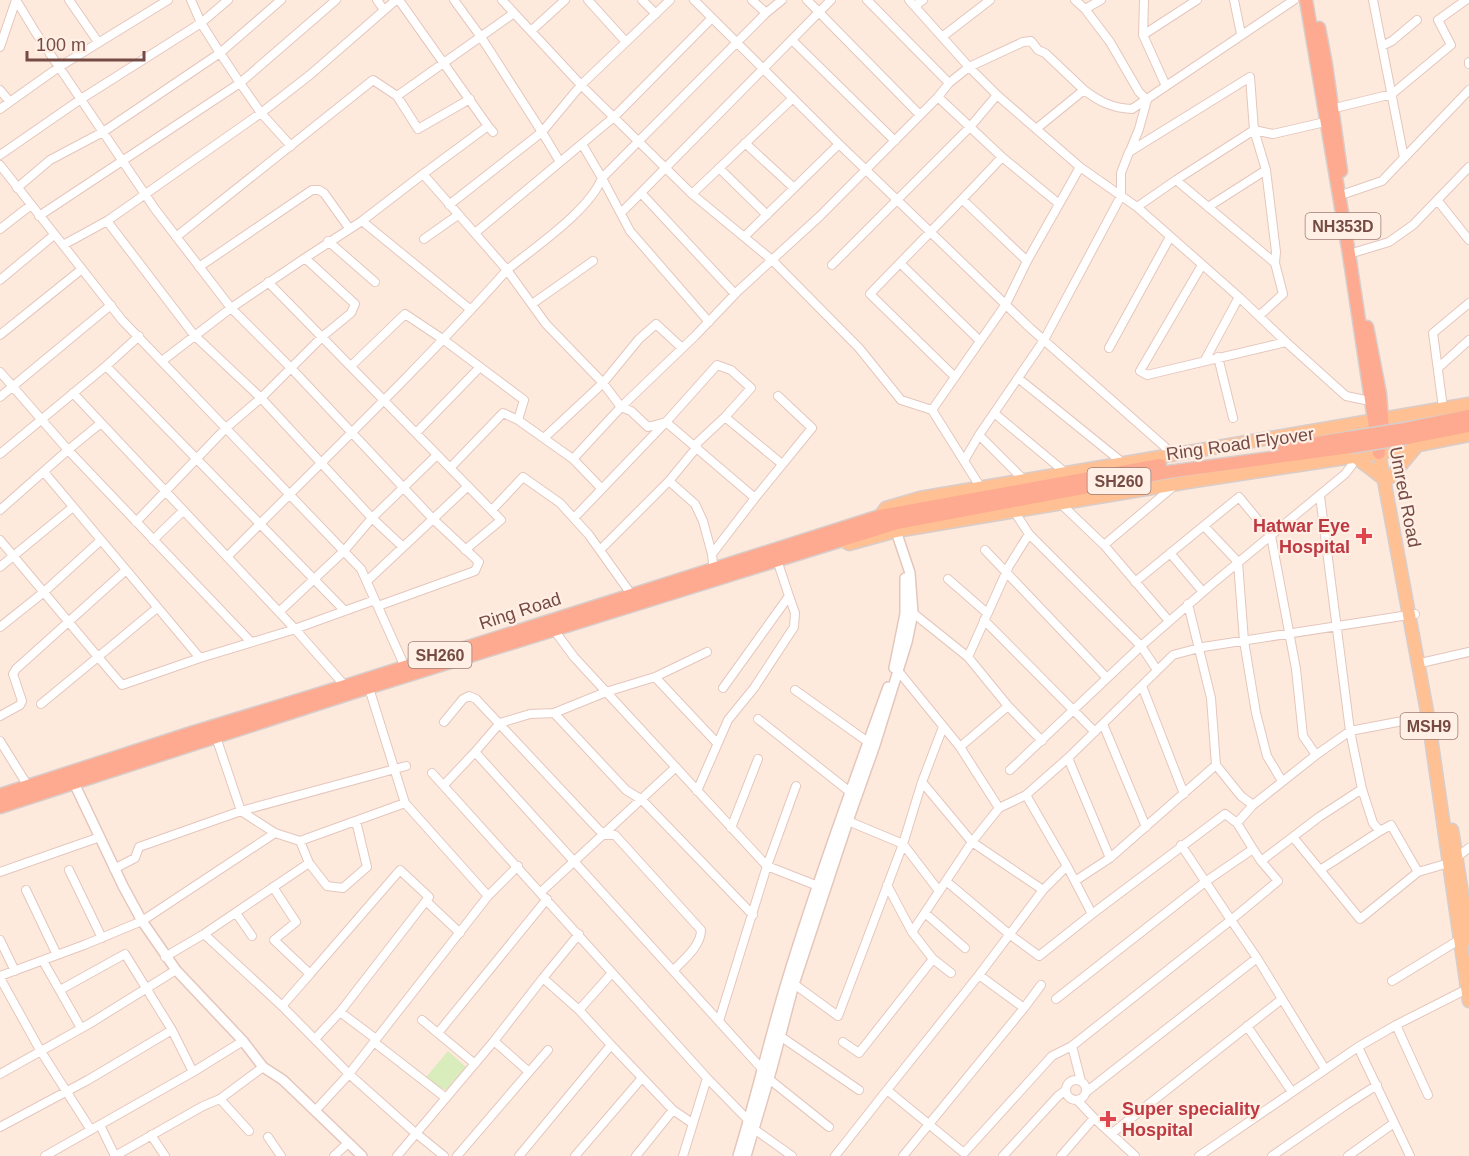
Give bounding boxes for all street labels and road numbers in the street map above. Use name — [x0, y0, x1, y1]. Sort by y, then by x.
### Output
road number: NH353D — [1306, 213, 1380, 239]
street label: Ring Road Flyover — [1165, 424, 1315, 464]
street label: Umred Road — [1385, 445, 1425, 549]
road number: SH260 — [1088, 468, 1150, 494]
street label: Ring Road — [476, 588, 564, 634]
road number: SH260 — [408, 642, 472, 668]
road number: MSH9 — [1400, 713, 1458, 739]

